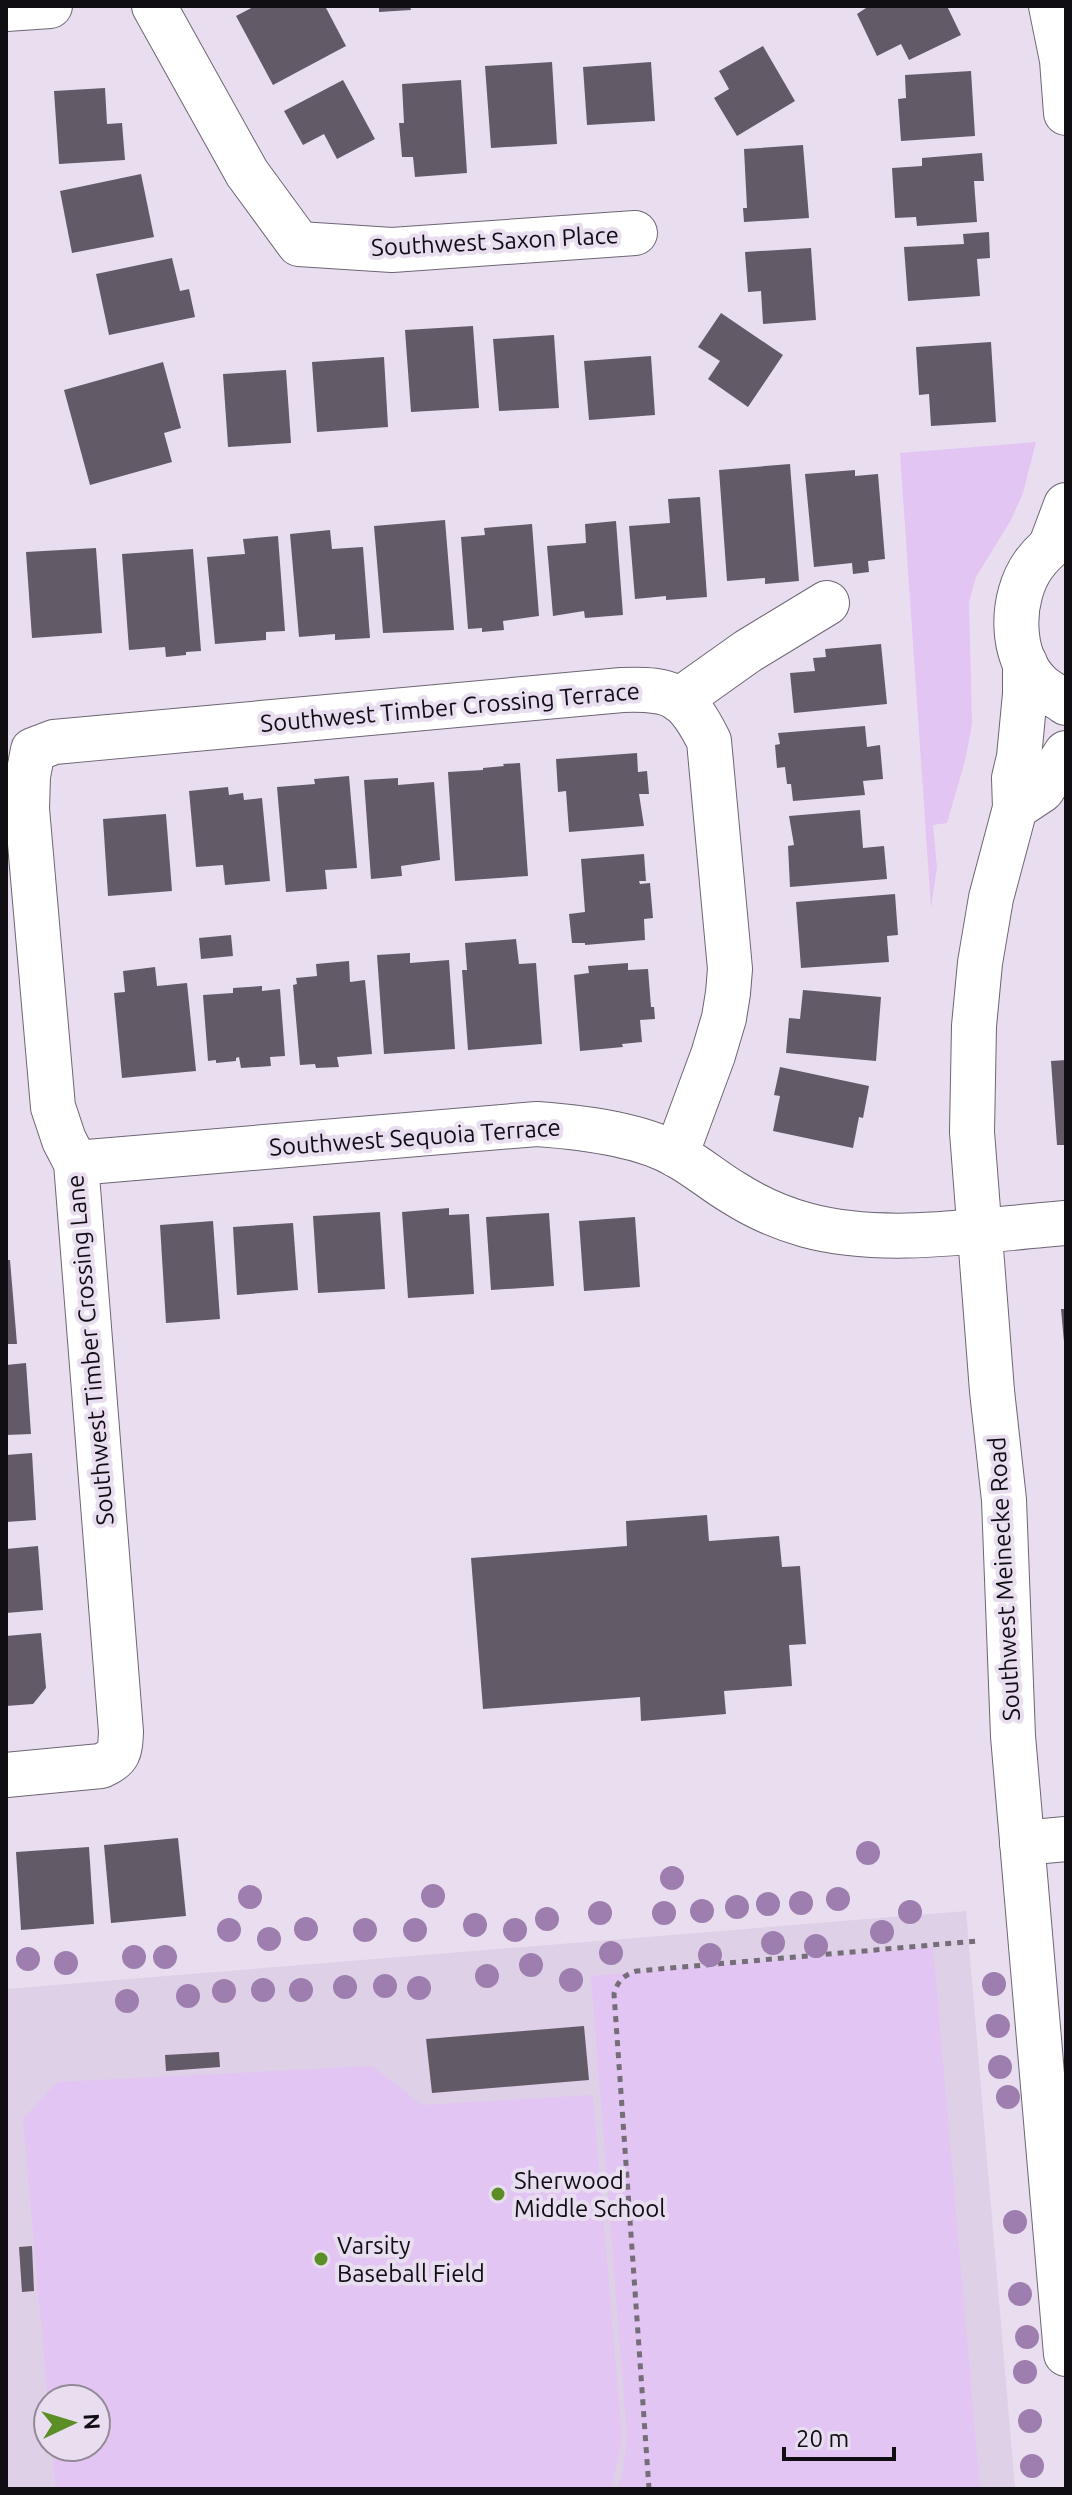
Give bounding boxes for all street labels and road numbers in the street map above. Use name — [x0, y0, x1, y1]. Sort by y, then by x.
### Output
street label: Southwest Saxon Place — [370, 221, 620, 261]
street label: Southwest Timber Crossing Terrace — [259, 677, 641, 737]
street label: Southwest Sequoia Terrace — [268, 1113, 562, 1161]
street label: Southwest Timber Crossing Lane — [61, 1174, 119, 1526]
street label: Southwest Meinecke Road — [983, 1436, 1025, 1722]

